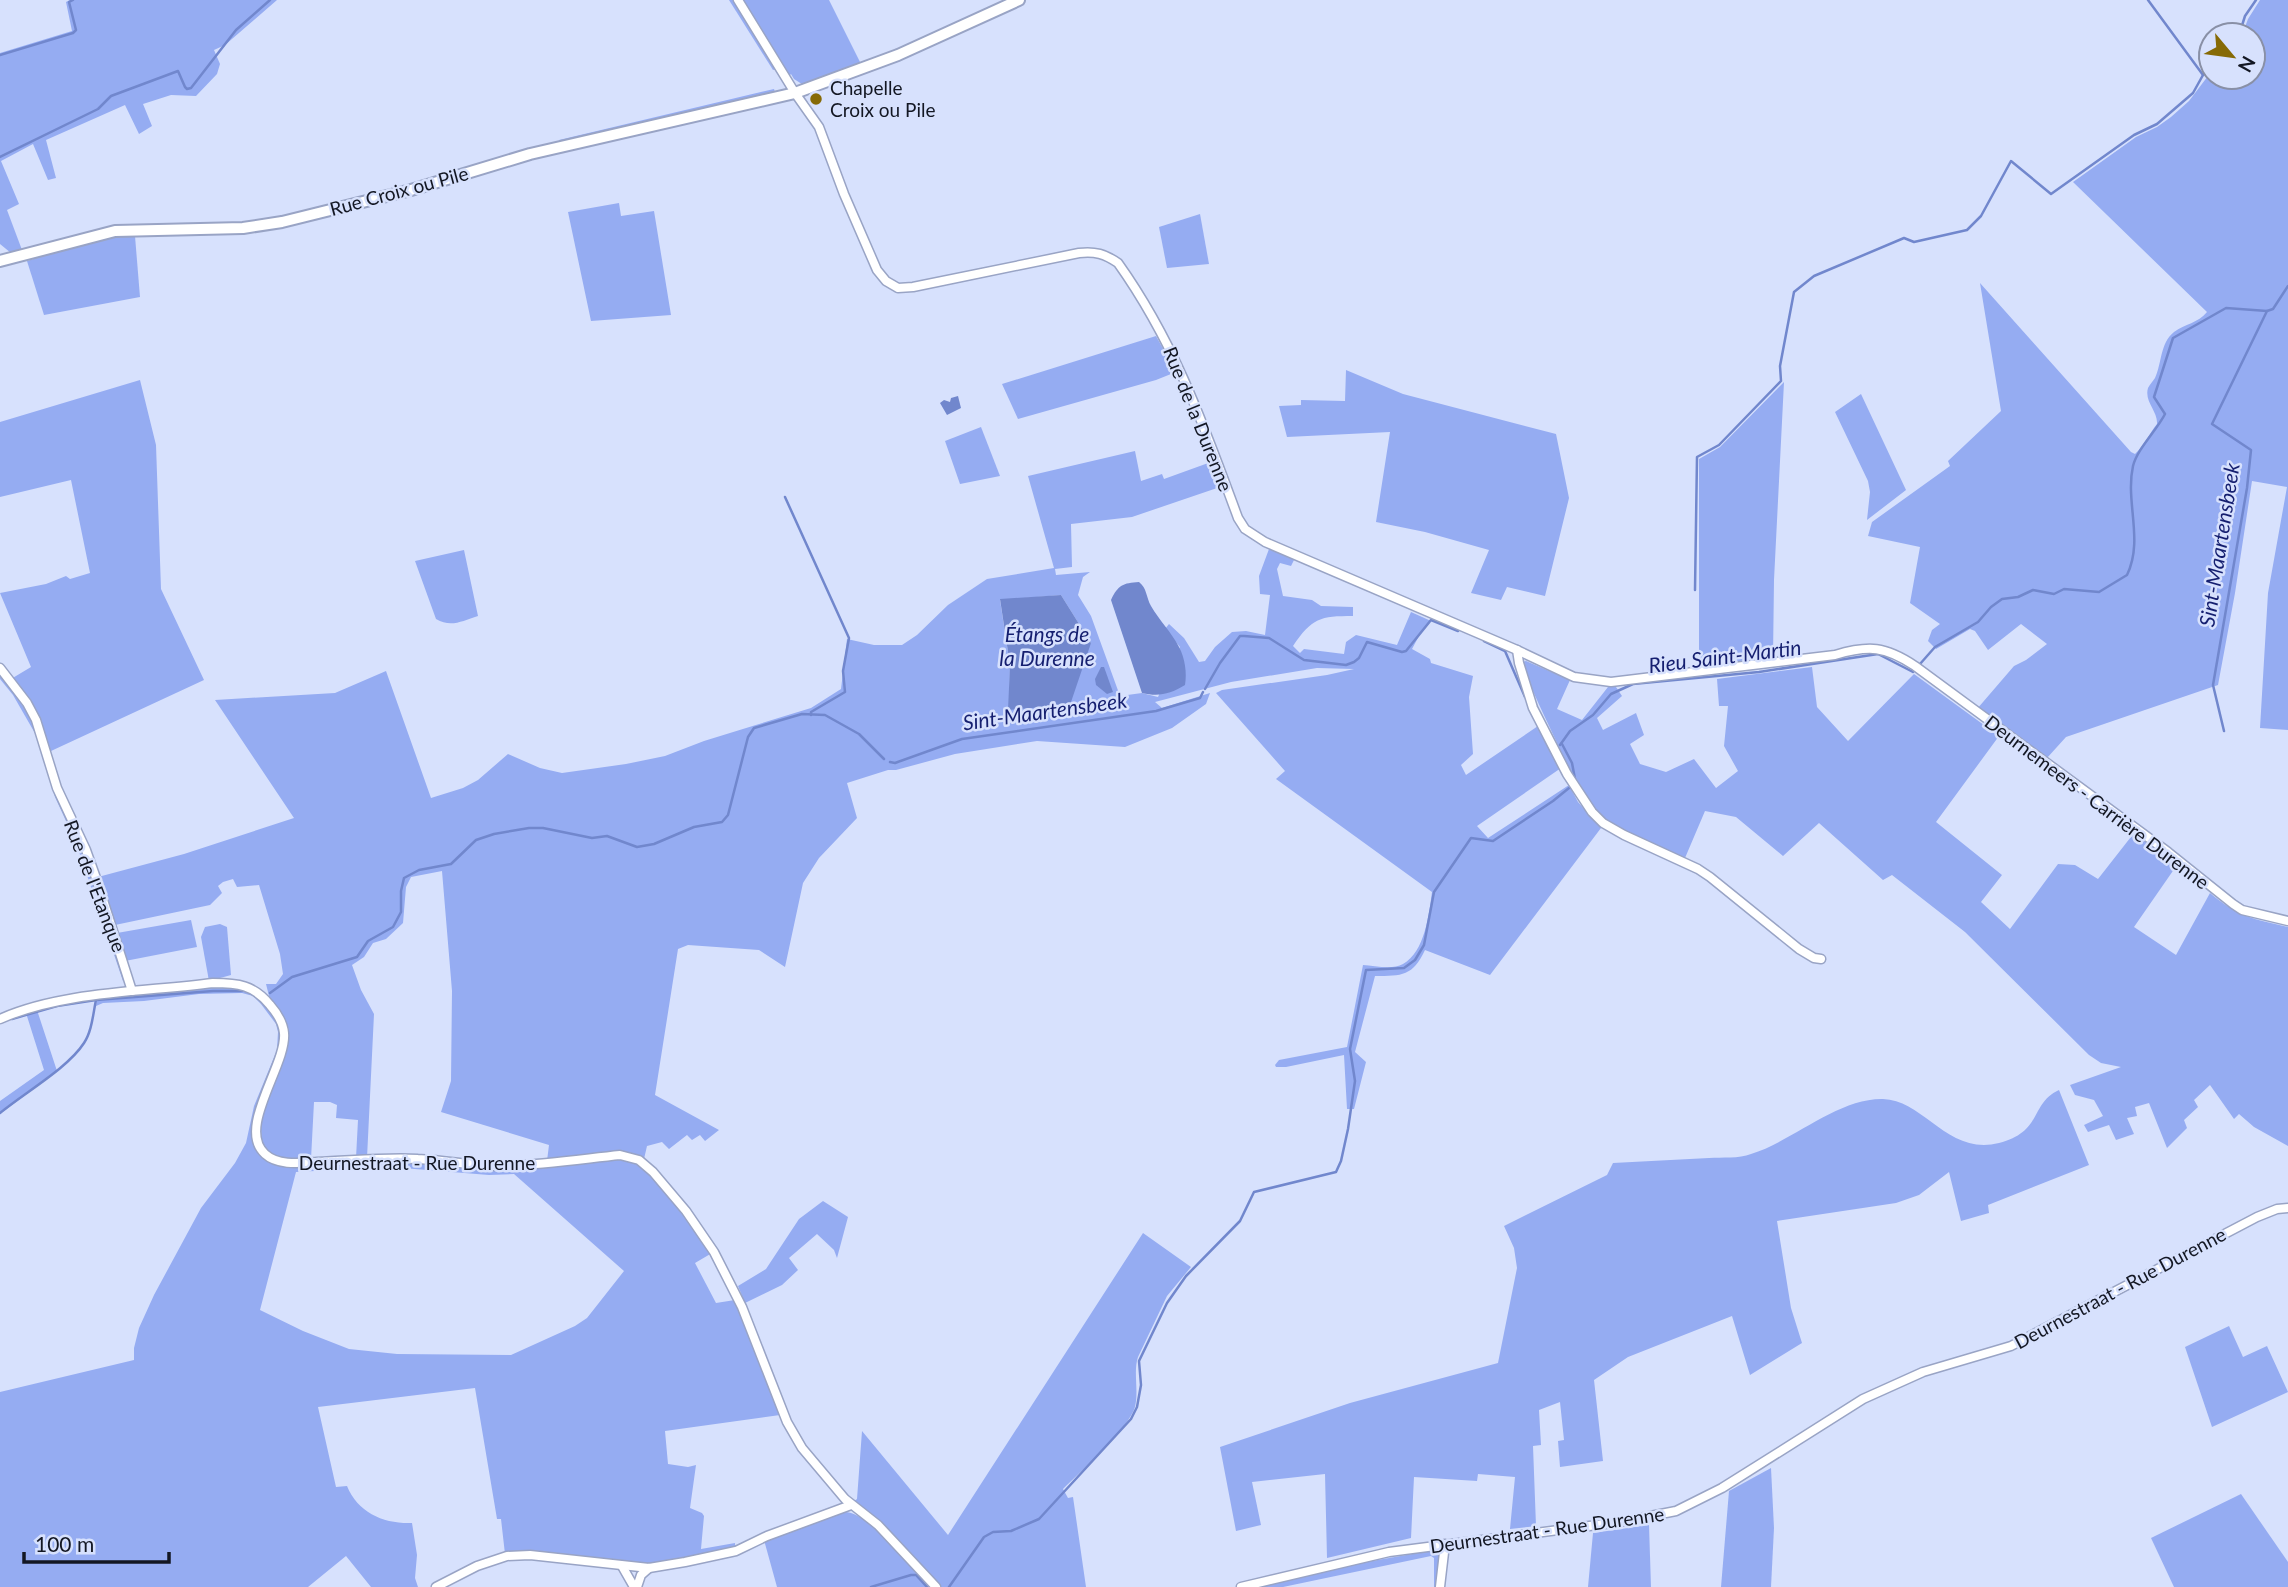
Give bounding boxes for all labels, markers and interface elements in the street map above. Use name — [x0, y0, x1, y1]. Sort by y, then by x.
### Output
north arrow — [2197, 21, 2267, 91]
text: N — [2234, 53, 2261, 76]
place label: Chapelle Croix ou Pile — [830, 76, 935, 121]
marker: Chapelle Croix ou Pile — [808, 91, 824, 107]
street label: Rue Croix ou Pile — [327, 161, 471, 220]
street label: Rue de la Durenne — [1159, 343, 1238, 495]
water label: Sint-Maartensbeek — [2193, 460, 2244, 628]
water label: Étangs de la Durenne — [999, 621, 1095, 670]
water label: Rieu Saint-Martin — [1647, 634, 1803, 677]
water label: Sint-Maartensbeek — [961, 686, 1129, 734]
street label: Deurnemeers - Carrière Durenne — [1981, 710, 2214, 893]
street label: Rue de l'Etanque — [60, 817, 131, 955]
street label: Deurnestraat - Rue Durenne — [299, 1151, 535, 1174]
street label: Deurnestraat - Rue Durenne — [2010, 1222, 2230, 1353]
street label: Deurnestraat - Rue Durenne — [1428, 1502, 1666, 1557]
scale bar — [24, 1520, 170, 1564]
text: 100 m — [35, 1531, 94, 1556]

